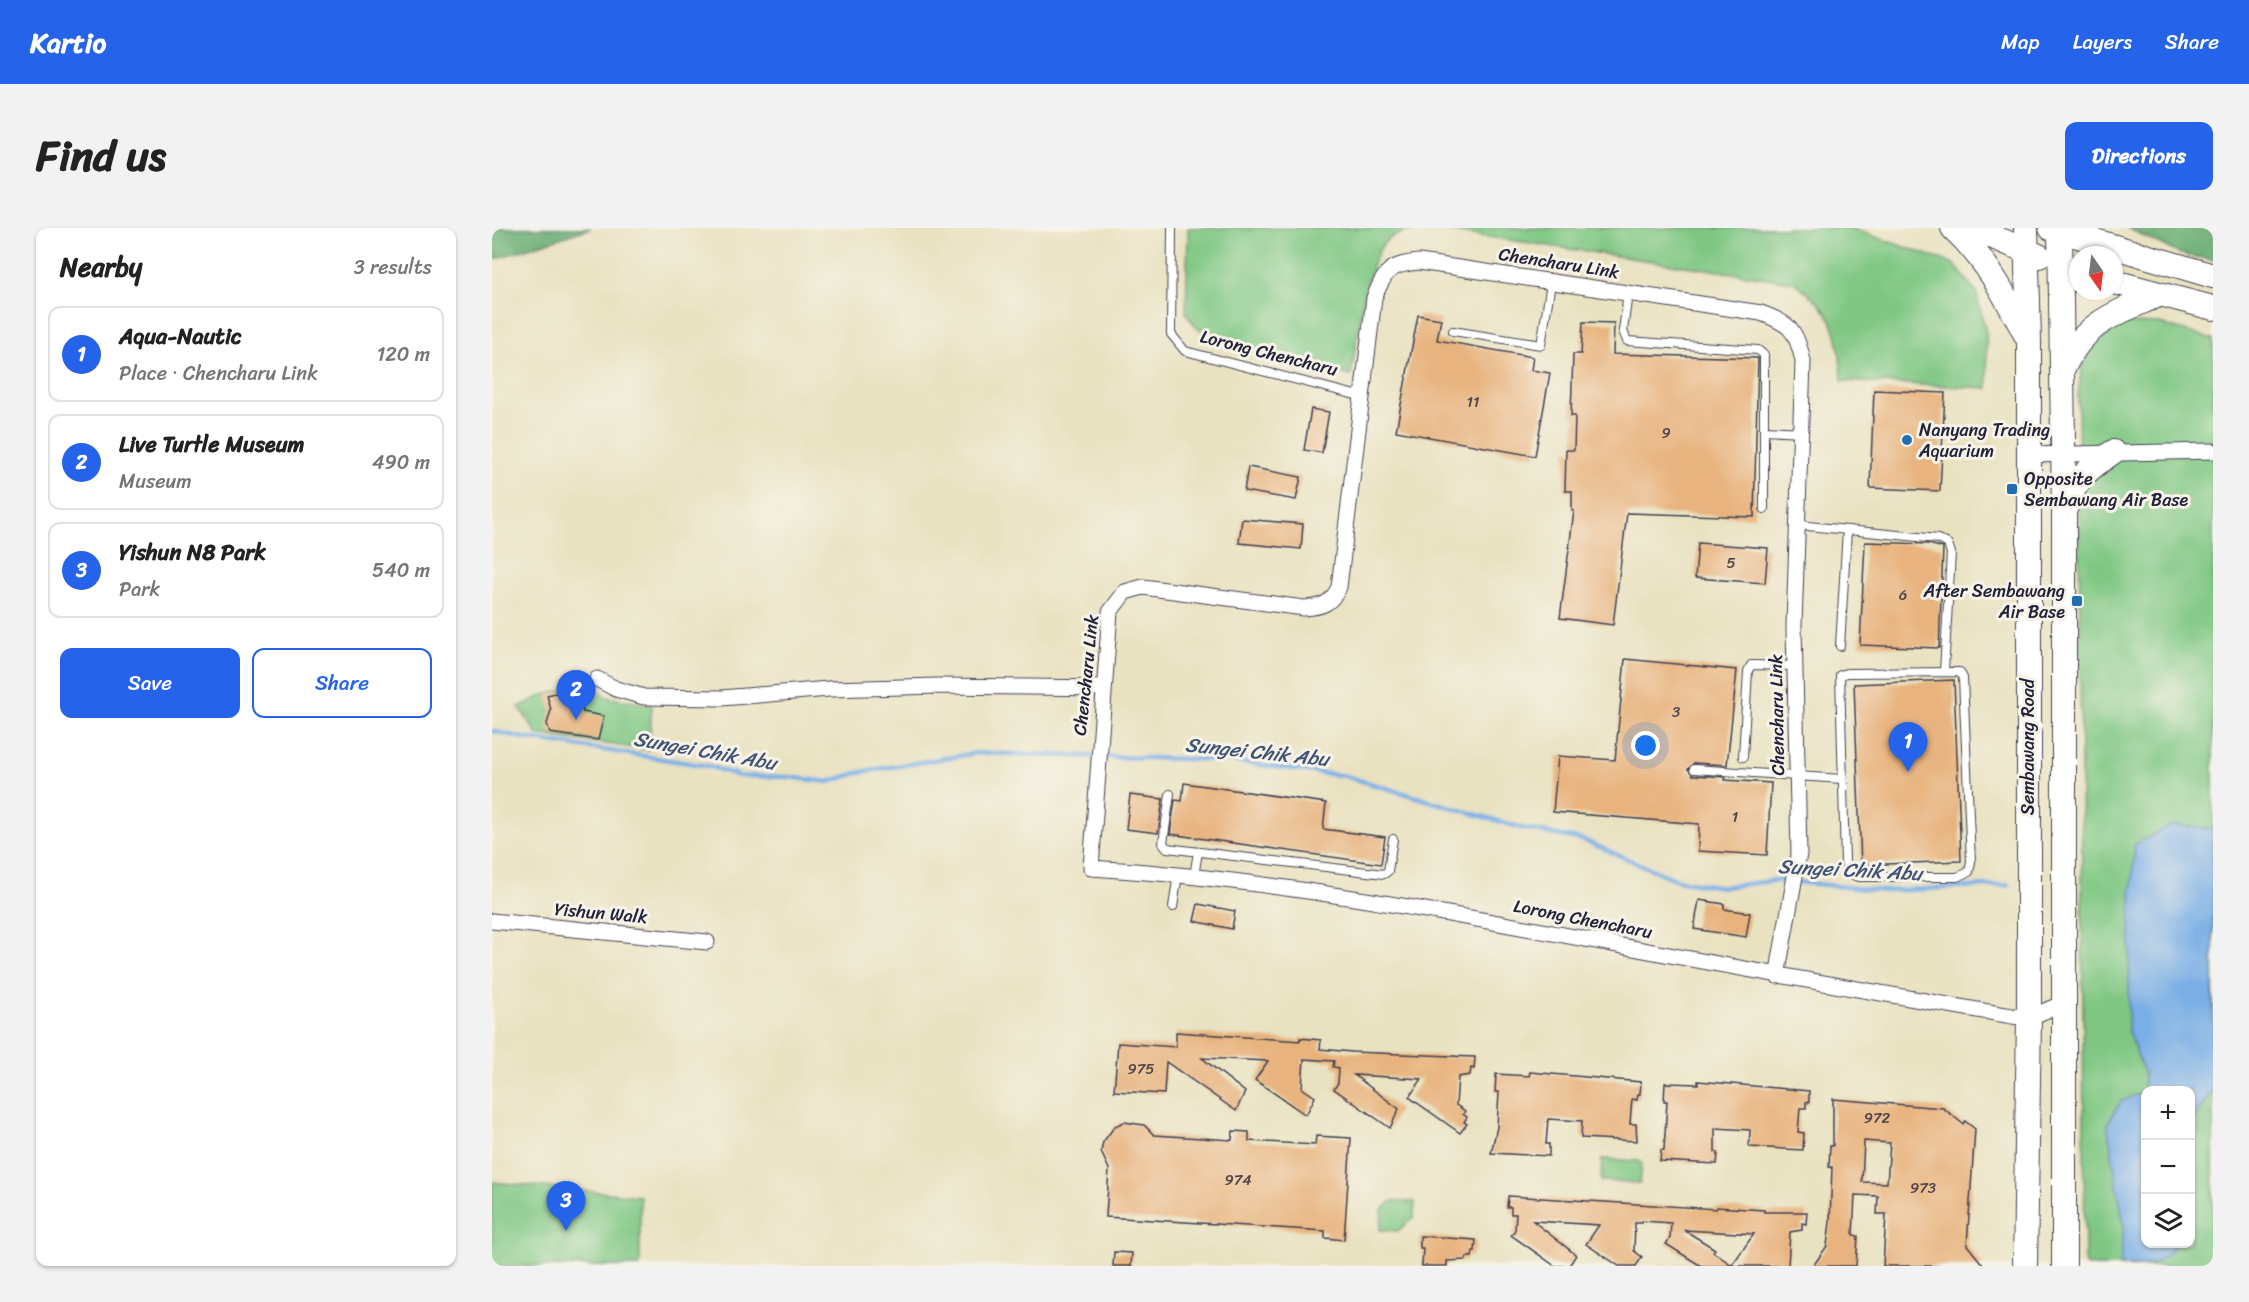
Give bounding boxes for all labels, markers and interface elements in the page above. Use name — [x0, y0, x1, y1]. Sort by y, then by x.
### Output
text: Kartio — [30, 18, 106, 67]
text: Map — [2001, 23, 2040, 61]
text: Layers — [2073, 23, 2132, 61]
text: Share — [2165, 23, 2219, 61]
text: Find us — [36, 119, 166, 193]
button: Directions — [2065, 122, 2213, 190]
street label: Chencharu Link — [1497, 238, 1622, 288]
text: Nearby — [60, 244, 142, 290]
north arrow — [2069, 246, 2123, 300]
text: 3 results — [354, 250, 432, 285]
text: Aqua-Nautic — [119, 317, 242, 356]
street label: Lorong Chencharu — [1197, 320, 1342, 386]
text: 1 — [77, 337, 86, 372]
text: 120 m — [377, 337, 430, 372]
text: Place · Chencharu Link — [119, 356, 318, 391]
house number: 11 — [1467, 389, 1479, 415]
place label: Nanyang Trading Aquarium — [1918, 414, 2050, 467]
house number: 9 — [1661, 420, 1671, 446]
text: Live Turtle Museum — [119, 425, 304, 464]
marker: Nanyang Trading Aquarium — [1900, 433, 1914, 447]
text: 2 — [76, 445, 87, 480]
text: 490 m — [372, 445, 430, 480]
place label: Opposite Sembawang Air Base — [2024, 463, 2188, 516]
text: Museum — [119, 464, 192, 499]
marker: Opposite Sembawang Air Base — [2005, 482, 2019, 496]
text: Yishun N8 Park — [119, 533, 266, 572]
house number: 5 — [1726, 550, 1736, 576]
text: 3 — [76, 553, 87, 588]
text: 540 m — [372, 553, 430, 588]
text: Park — [119, 572, 160, 607]
place label: After Sembawang Air Base — [1922, 575, 2065, 628]
house number: 6 — [1899, 582, 1907, 608]
marker: After Sembawang Air Base — [2070, 594, 2084, 608]
street label: Chencharu Link — [1064, 613, 1108, 737]
button: Save — [60, 648, 240, 718]
button: Share — [252, 648, 432, 718]
street label: Chencharu Link — [1760, 654, 1794, 776]
pin: 2 — [556, 670, 596, 720]
street label: Sembawang Road — [2012, 677, 2044, 815]
house number: 3 — [1672, 699, 1680, 725]
water label: Sungei Chik Abu — [631, 721, 781, 781]
pin: 1 — [1888, 722, 1928, 772]
water label: Sungei Chik Abu — [1184, 727, 1333, 777]
your location — [1631, 731, 1660, 760]
house number: 1 — [1732, 804, 1738, 830]
water label: Sungei Chik Abu — [1777, 849, 1925, 891]
street label: Lorong Chencharu — [1511, 890, 1656, 948]
street label: Yishun Walk — [553, 893, 649, 933]
house number: 975 — [1128, 1056, 1154, 1082]
map controls — [2141, 1086, 2195, 1248]
button: + — [2141, 1086, 2195, 1140]
house number: 972 — [1864, 1105, 1891, 1131]
button: − — [2141, 1140, 2195, 1194]
house number: 974 — [1224, 1167, 1252, 1193]
house number: 973 — [1910, 1175, 1936, 1201]
pin: 3 — [546, 1182, 586, 1231]
button: layers — [2141, 1194, 2195, 1248]

